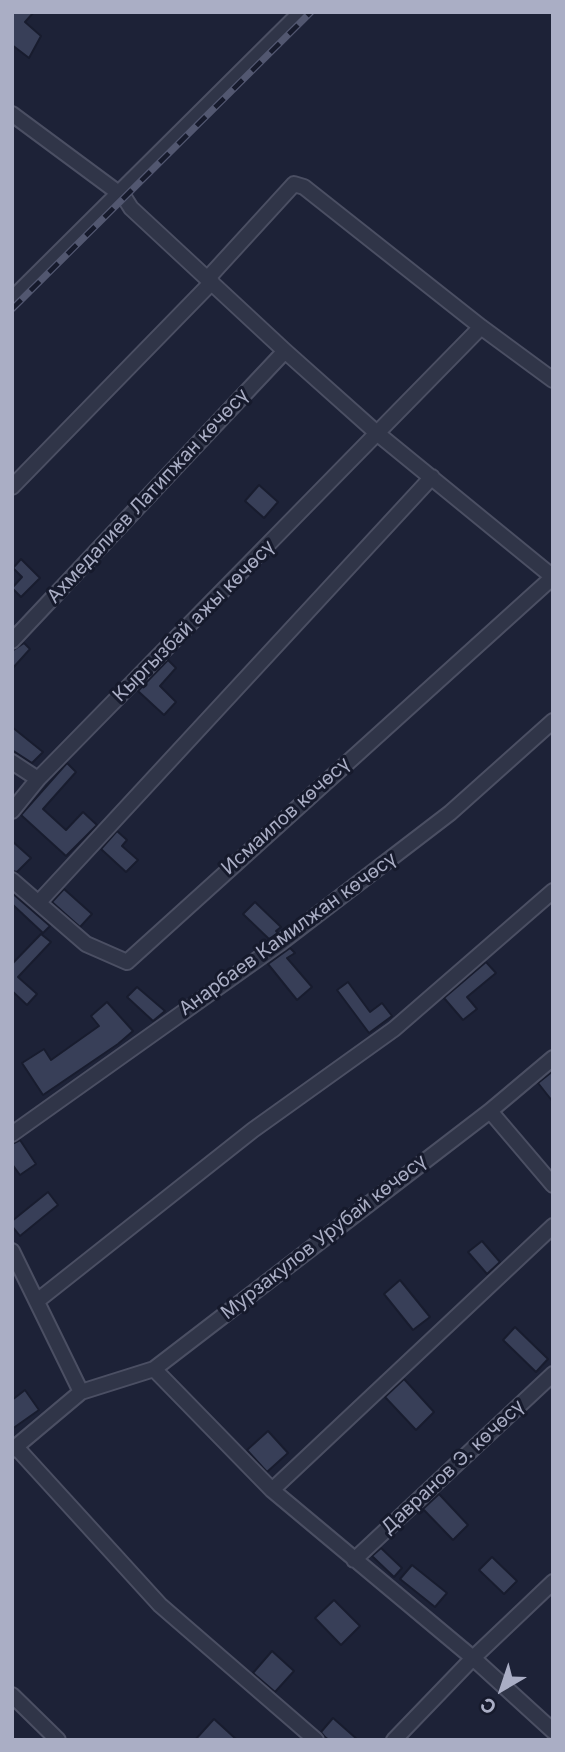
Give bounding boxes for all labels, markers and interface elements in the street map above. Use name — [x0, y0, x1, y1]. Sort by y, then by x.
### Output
street label: Ахмедалиев Латипжан көчөсү — [42, 384, 254, 608]
street label: Кыргызбай ажы көчөсү — [108, 535, 280, 707]
street label: Исмаилов көчөсү — [217, 752, 355, 880]
street label: Анарбаев Камилжан көчөсү — [175, 847, 401, 1021]
street label: Мурзакулов Урубай көчөсү — [217, 1150, 431, 1324]
street label: Давранов Э. көчөсү — [377, 1395, 529, 1539]
north arrow — [467, 1654, 537, 1724]
text: С — [476, 1692, 501, 1719]

